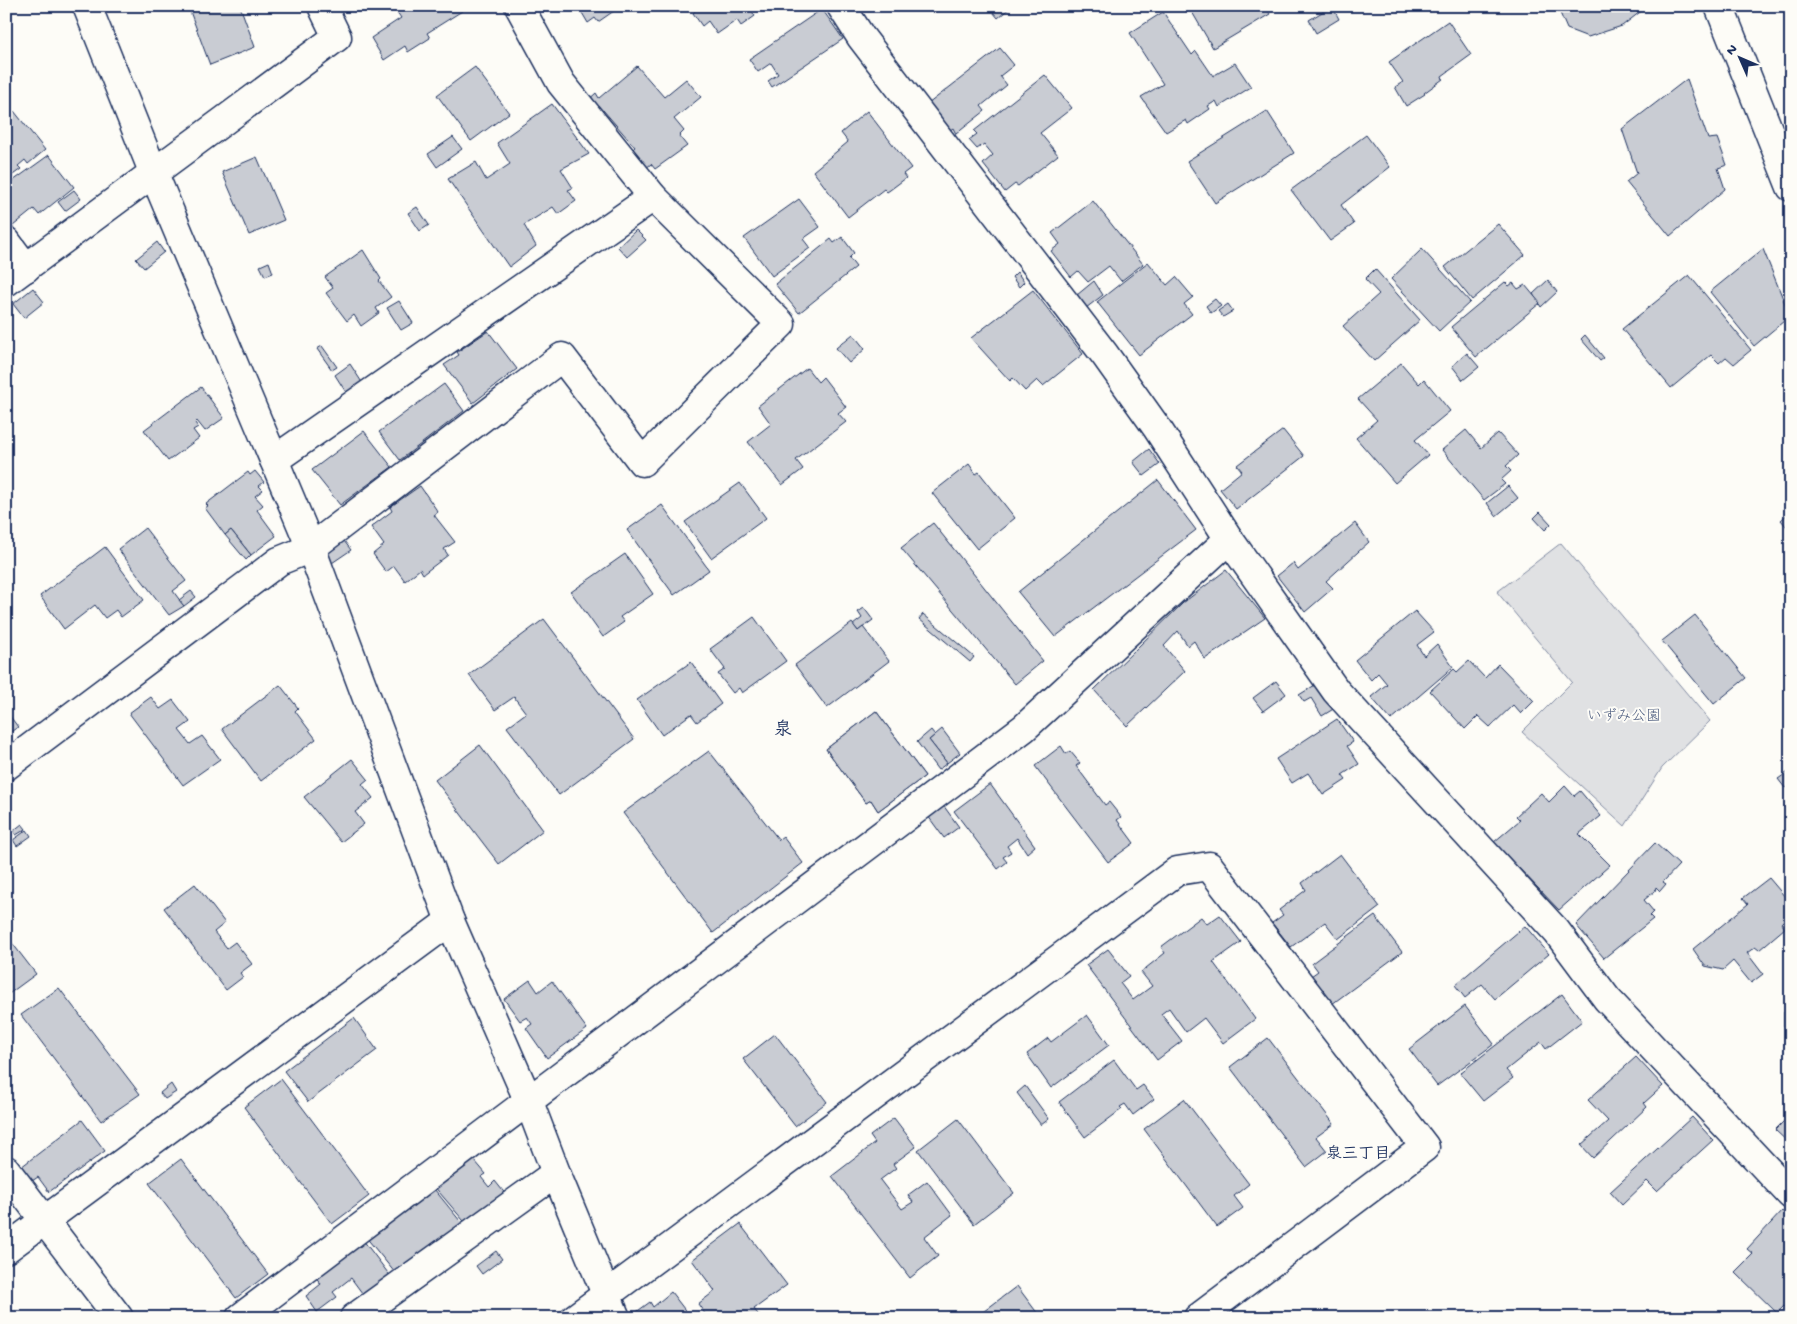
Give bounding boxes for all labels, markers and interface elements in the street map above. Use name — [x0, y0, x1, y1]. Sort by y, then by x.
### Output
north arrow — [1714, 32, 1764, 82]
text: N — [1723, 41, 1742, 60]
park label: いずみ公園 — [1587, 708, 1661, 726]
district label: 泉 — [774, 719, 792, 741]
district label: 泉三丁目 — [1326, 1144, 1390, 1165]

